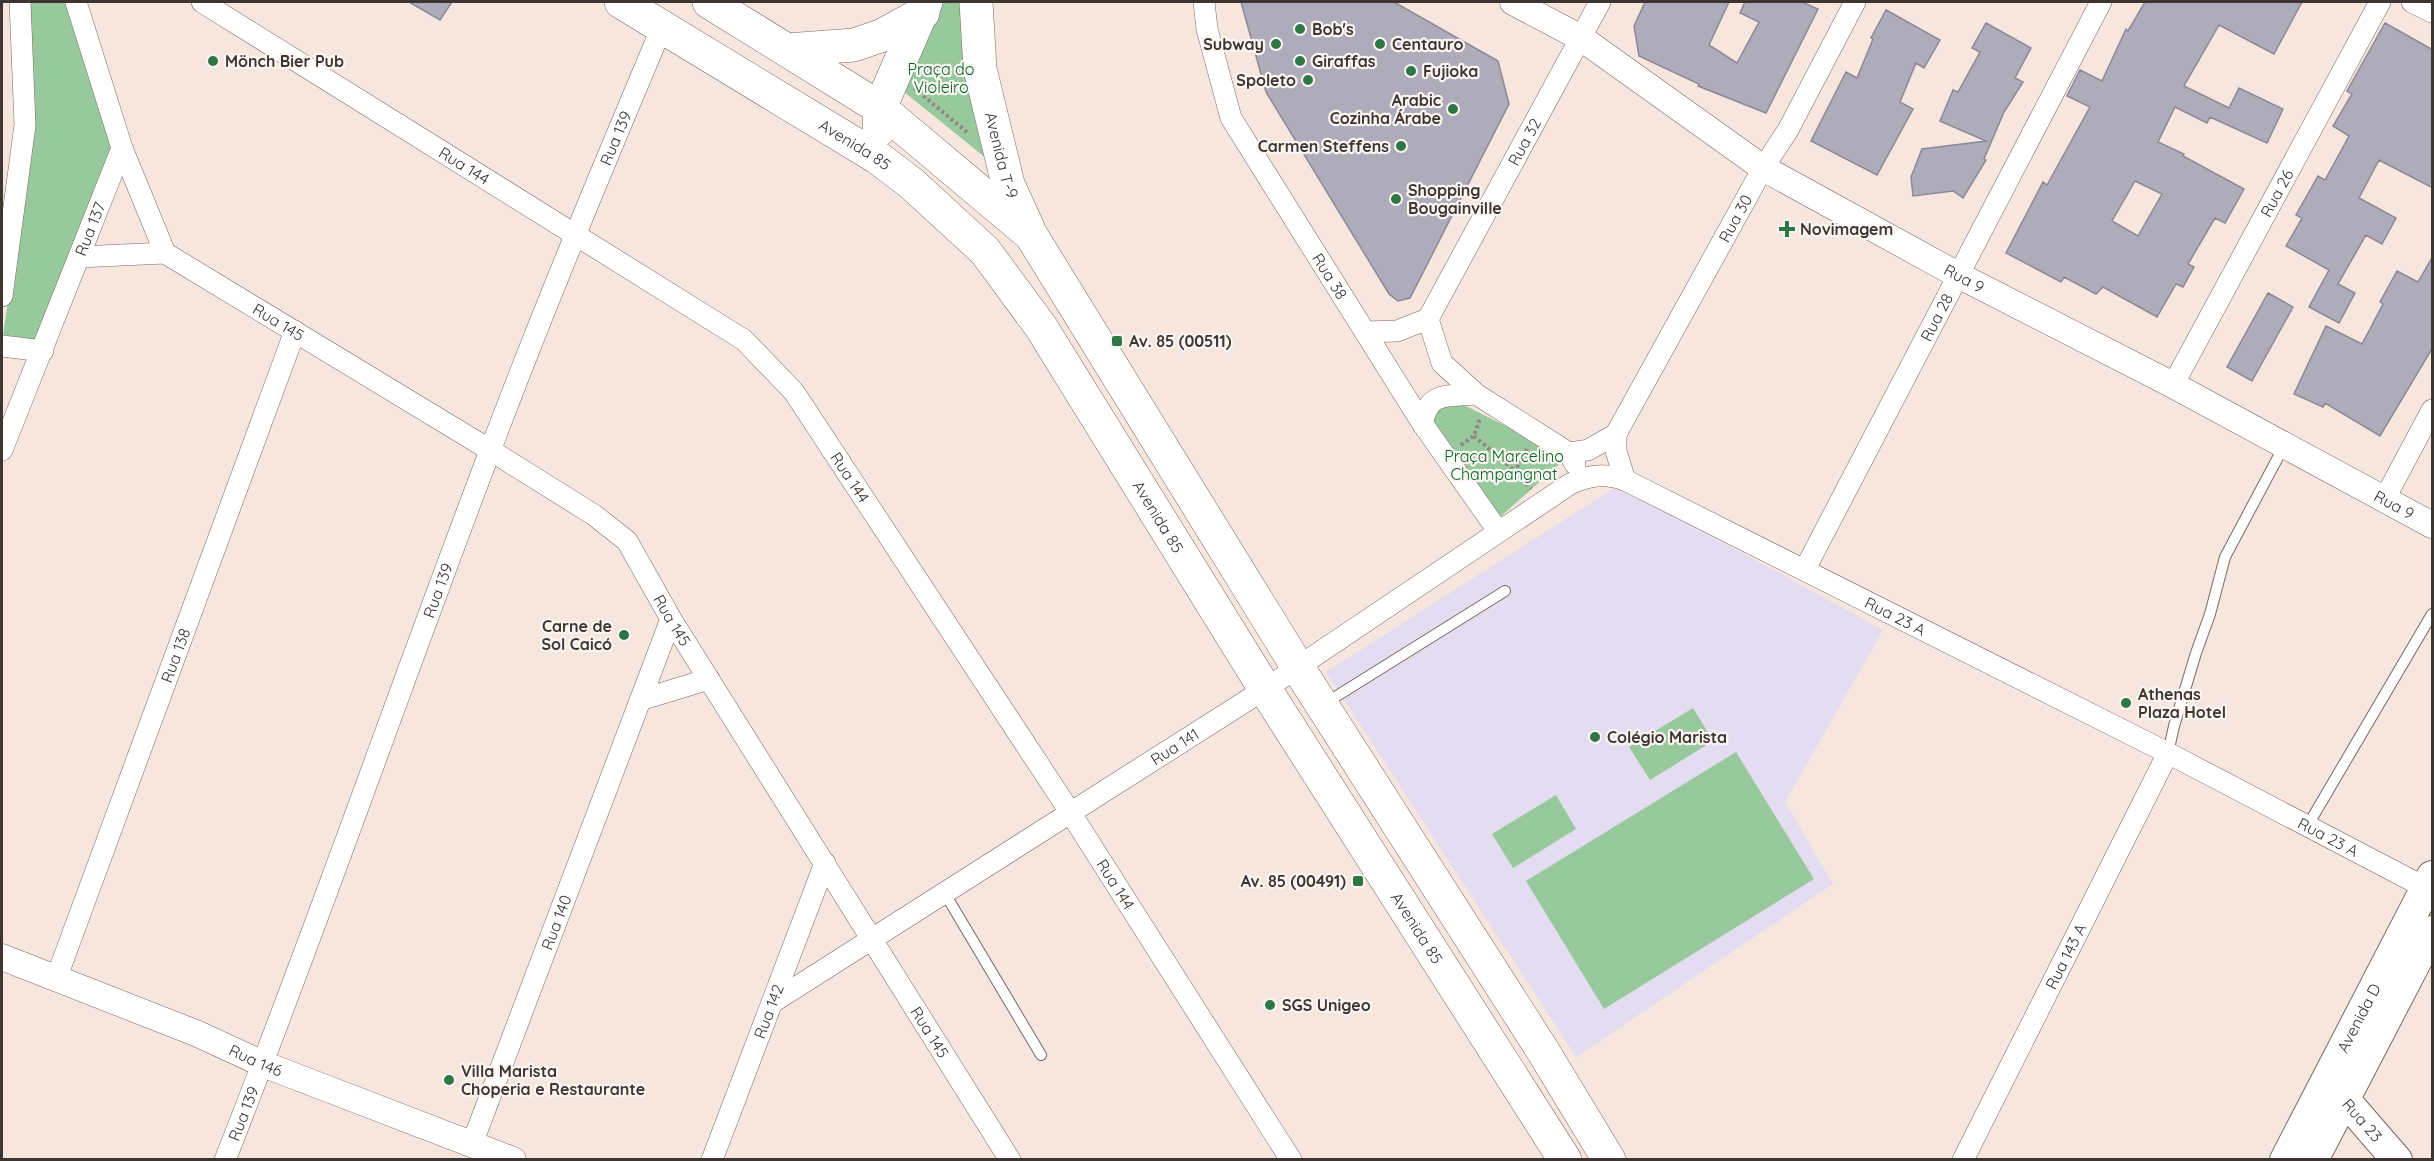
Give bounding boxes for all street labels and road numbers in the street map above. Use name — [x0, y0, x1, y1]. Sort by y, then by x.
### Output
street label: Rua 139 — [595, 108, 636, 168]
street label: Avenida T-9 — [981, 110, 1023, 202]
street label: Rua 32 — [1503, 114, 1545, 169]
street label: Avenida 85 — [815, 115, 895, 174]
street label: Rua 144 — [435, 142, 493, 189]
street label: Rua 26 — [2256, 166, 2298, 221]
street label: Rua 30 — [1714, 191, 1756, 246]
street label: Rua 137 — [70, 199, 110, 259]
street label: Rua 38 — [1308, 249, 1352, 303]
street label: Rua 9 — [1941, 259, 1988, 297]
street label: Rua 28 — [1916, 290, 1957, 345]
street label: Rua 145 — [249, 299, 308, 345]
street label: Rua 144 — [826, 448, 874, 506]
street label: Avenida 85 — [1129, 477, 1188, 556]
street label: Rua 9 — [2371, 486, 2418, 524]
street label: Rua 139 — [418, 560, 457, 621]
street label: Rua 145 — [649, 591, 695, 650]
street label: Rua 23 A — [1862, 592, 1929, 640]
street label: Rua 138 — [156, 625, 195, 685]
street label: Rua 141 — [1147, 724, 1203, 769]
street label: Rua 23 A — [2294, 813, 2362, 861]
street label: Rua 144 — [1092, 855, 1139, 913]
street label: Avenida 85 — [1387, 888, 1447, 968]
street label: Rua 140 — [536, 892, 576, 953]
street label: Rua 143 A — [2041, 920, 2090, 993]
street label: Avenida D — [2332, 980, 2385, 1056]
street label: Rua 142 — [749, 981, 788, 1041]
street label: Rua 145 — [906, 1003, 953, 1062]
street label: Rua 146 — [226, 1040, 286, 1081]
street label: Rua 139 — [224, 1083, 263, 1144]
street label: Rua 23 — [2338, 1094, 2387, 1146]

